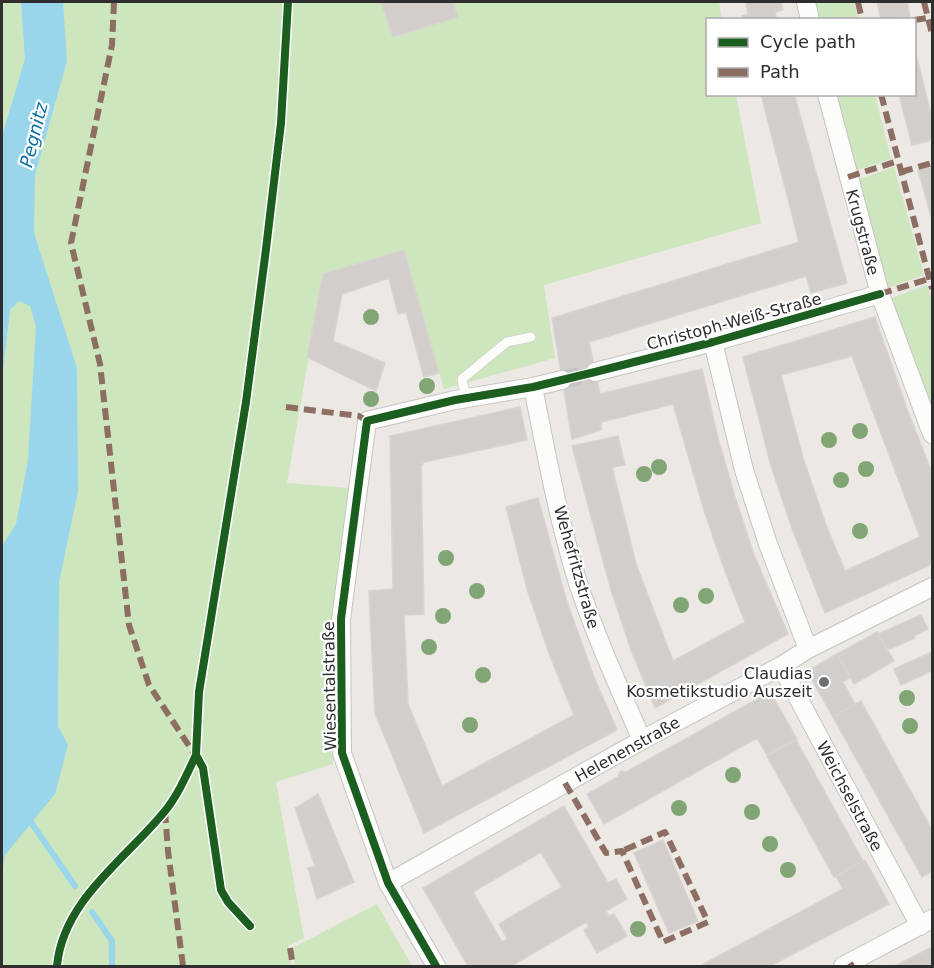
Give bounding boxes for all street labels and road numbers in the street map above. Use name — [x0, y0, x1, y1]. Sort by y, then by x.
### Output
street label: Krugstraße — [842, 187, 883, 277]
street label: Christoph-Weiß-Straße — [645, 289, 824, 354]
street label: Wehefritzstraße — [550, 504, 603, 631]
street label: Wiesentalstraße — [319, 621, 340, 751]
street label: Helenenstraße — [571, 713, 683, 786]
street label: Weichselstraße — [813, 738, 887, 854]

